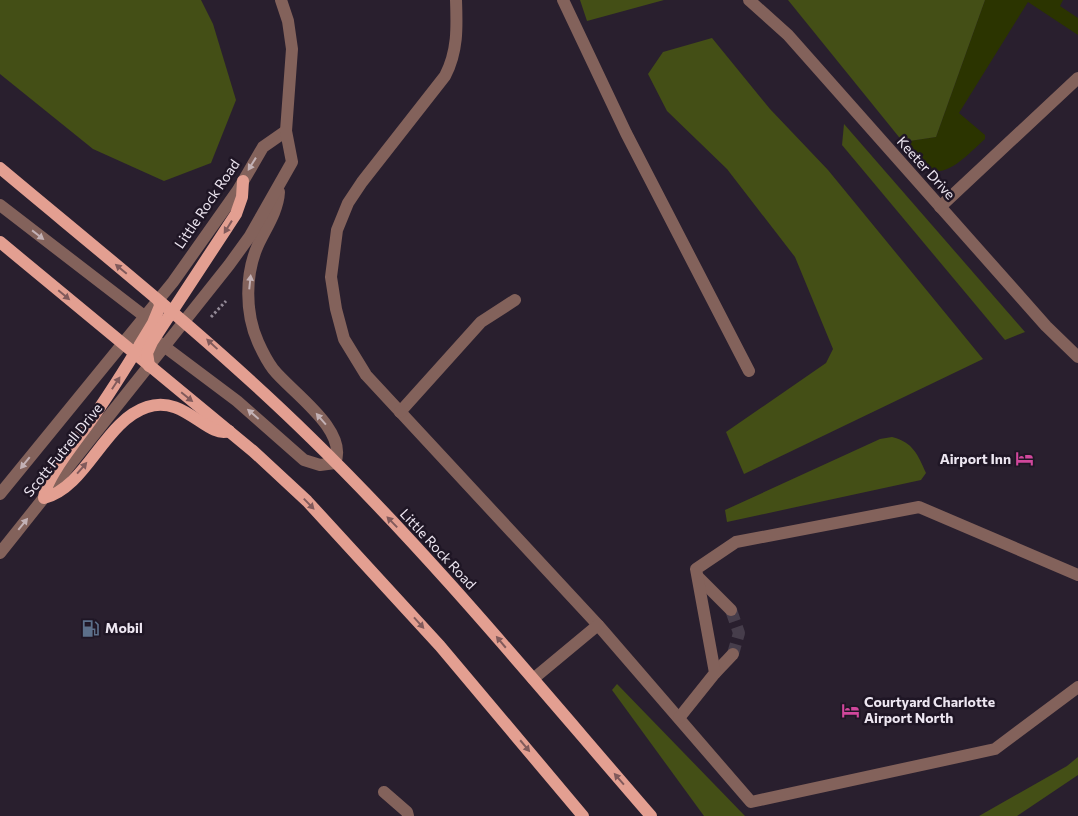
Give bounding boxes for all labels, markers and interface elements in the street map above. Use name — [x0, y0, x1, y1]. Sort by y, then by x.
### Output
street label: Keeter Drive — [894, 133, 959, 203]
street label: Little Rock Road — [170, 156, 243, 252]
one-way arrow — [247, 157, 257, 171]
one-way arrow — [224, 220, 233, 233]
one-way arrow — [31, 230, 44, 241]
one-way arrow — [115, 264, 128, 275]
one-way arrow — [246, 273, 254, 289]
one-way arrow — [58, 290, 71, 301]
one-way arrow — [205, 339, 218, 350]
one-way arrow — [111, 376, 121, 390]
one-way arrow — [180, 391, 193, 402]
street label: Scott Futrell Drive — [20, 400, 105, 500]
one-way arrow — [247, 409, 260, 420]
one-way arrow — [316, 413, 327, 426]
hotel icon: Airport Inn — [1015, 449, 1035, 469]
place label: Airport Inn — [940, 450, 1011, 467]
one-way arrow — [20, 457, 31, 469]
one-way arrow — [76, 462, 87, 475]
one-way arrow — [303, 497, 315, 509]
street label: Little Rock Road — [397, 505, 480, 592]
one-way arrow — [386, 516, 398, 528]
one-way arrow — [18, 518, 29, 531]
one-way arrow — [413, 617, 425, 629]
fuel station icon: Mobil — [81, 618, 101, 638]
place label: Mobil — [105, 619, 143, 636]
one-way arrow — [496, 635, 507, 648]
place label: Courtyard Charlotte Airport North — [864, 693, 995, 726]
hotel icon: Courtyard Charlotte Airport North — [840, 700, 860, 720]
one-way arrow — [520, 740, 531, 753]
one-way arrow — [613, 773, 624, 786]

